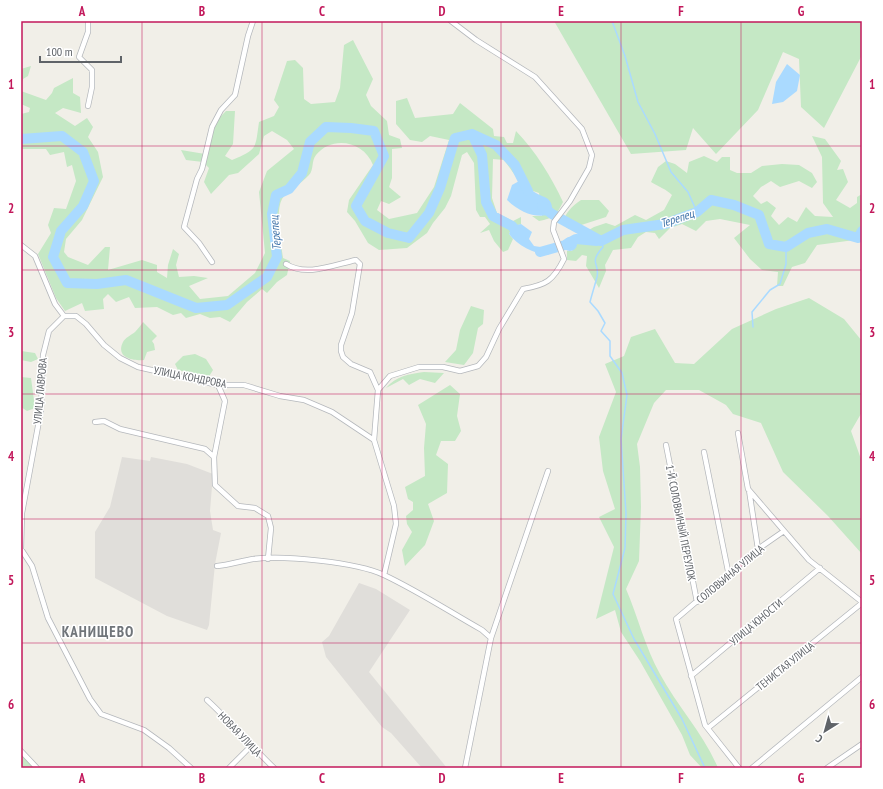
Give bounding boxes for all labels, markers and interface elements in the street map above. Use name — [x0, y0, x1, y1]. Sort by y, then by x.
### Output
text: A — [78, 3, 86, 20]
text: B — [199, 3, 205, 20]
text: C — [319, 3, 325, 20]
text: D — [439, 3, 446, 20]
text: E — [558, 3, 564, 20]
text: F — [678, 3, 684, 20]
text: G — [798, 3, 805, 20]
scale bar — [40, 38, 121, 64]
text: 100 m — [46, 44, 73, 59]
text: 1 — [8, 76, 14, 93]
text: 1 — [869, 76, 875, 93]
text: 2 — [8, 200, 14, 217]
text: 2 — [869, 200, 875, 217]
water label: Терепец — [658, 205, 696, 230]
water label: Терепец — [266, 214, 284, 251]
text: 3 — [8, 324, 14, 341]
text: 3 — [869, 324, 875, 341]
street label: УЛИЦА ЛАВРОВА — [30, 356, 50, 425]
street label: УЛИЦА КОНДРОВА — [152, 363, 228, 391]
text: 4 — [8, 448, 15, 465]
text: 4 — [869, 448, 876, 465]
street label: 1-Й СОЛОВЬИНЫЙ ПЕРЕУЛОК — [663, 464, 699, 583]
street label: СОЛОВЬИНАЯ УЛИЦА — [693, 541, 767, 606]
text: 5 — [8, 572, 14, 589]
text: 5 — [869, 572, 875, 589]
street label: УЛИЦА ЮНОСТИ — [727, 596, 785, 648]
district label: КАНИЩЕВО — [62, 622, 134, 641]
street label: ТЕНИСТАЯ УЛИЦА — [753, 638, 817, 694]
text: 6 — [8, 696, 14, 713]
text: 6 — [869, 696, 875, 713]
street label: НОВАЯ УЛИЦА — [215, 709, 265, 760]
north arrow — [805, 711, 845, 751]
text: С — [813, 732, 825, 746]
text: A — [78, 770, 86, 787]
text: B — [199, 770, 205, 787]
text: C — [319, 770, 325, 787]
text: D — [439, 770, 446, 787]
text: E — [558, 770, 564, 787]
text: F — [678, 770, 684, 787]
text: G — [798, 770, 805, 787]

